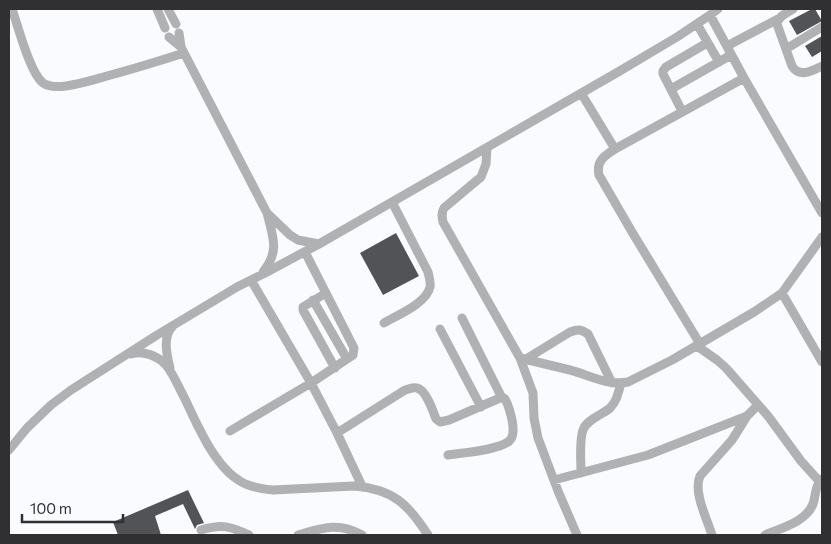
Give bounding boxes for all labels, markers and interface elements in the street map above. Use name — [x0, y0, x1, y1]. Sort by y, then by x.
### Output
scale bar — [22, 492, 124, 524]
text: 100 m — [30, 499, 72, 517]

